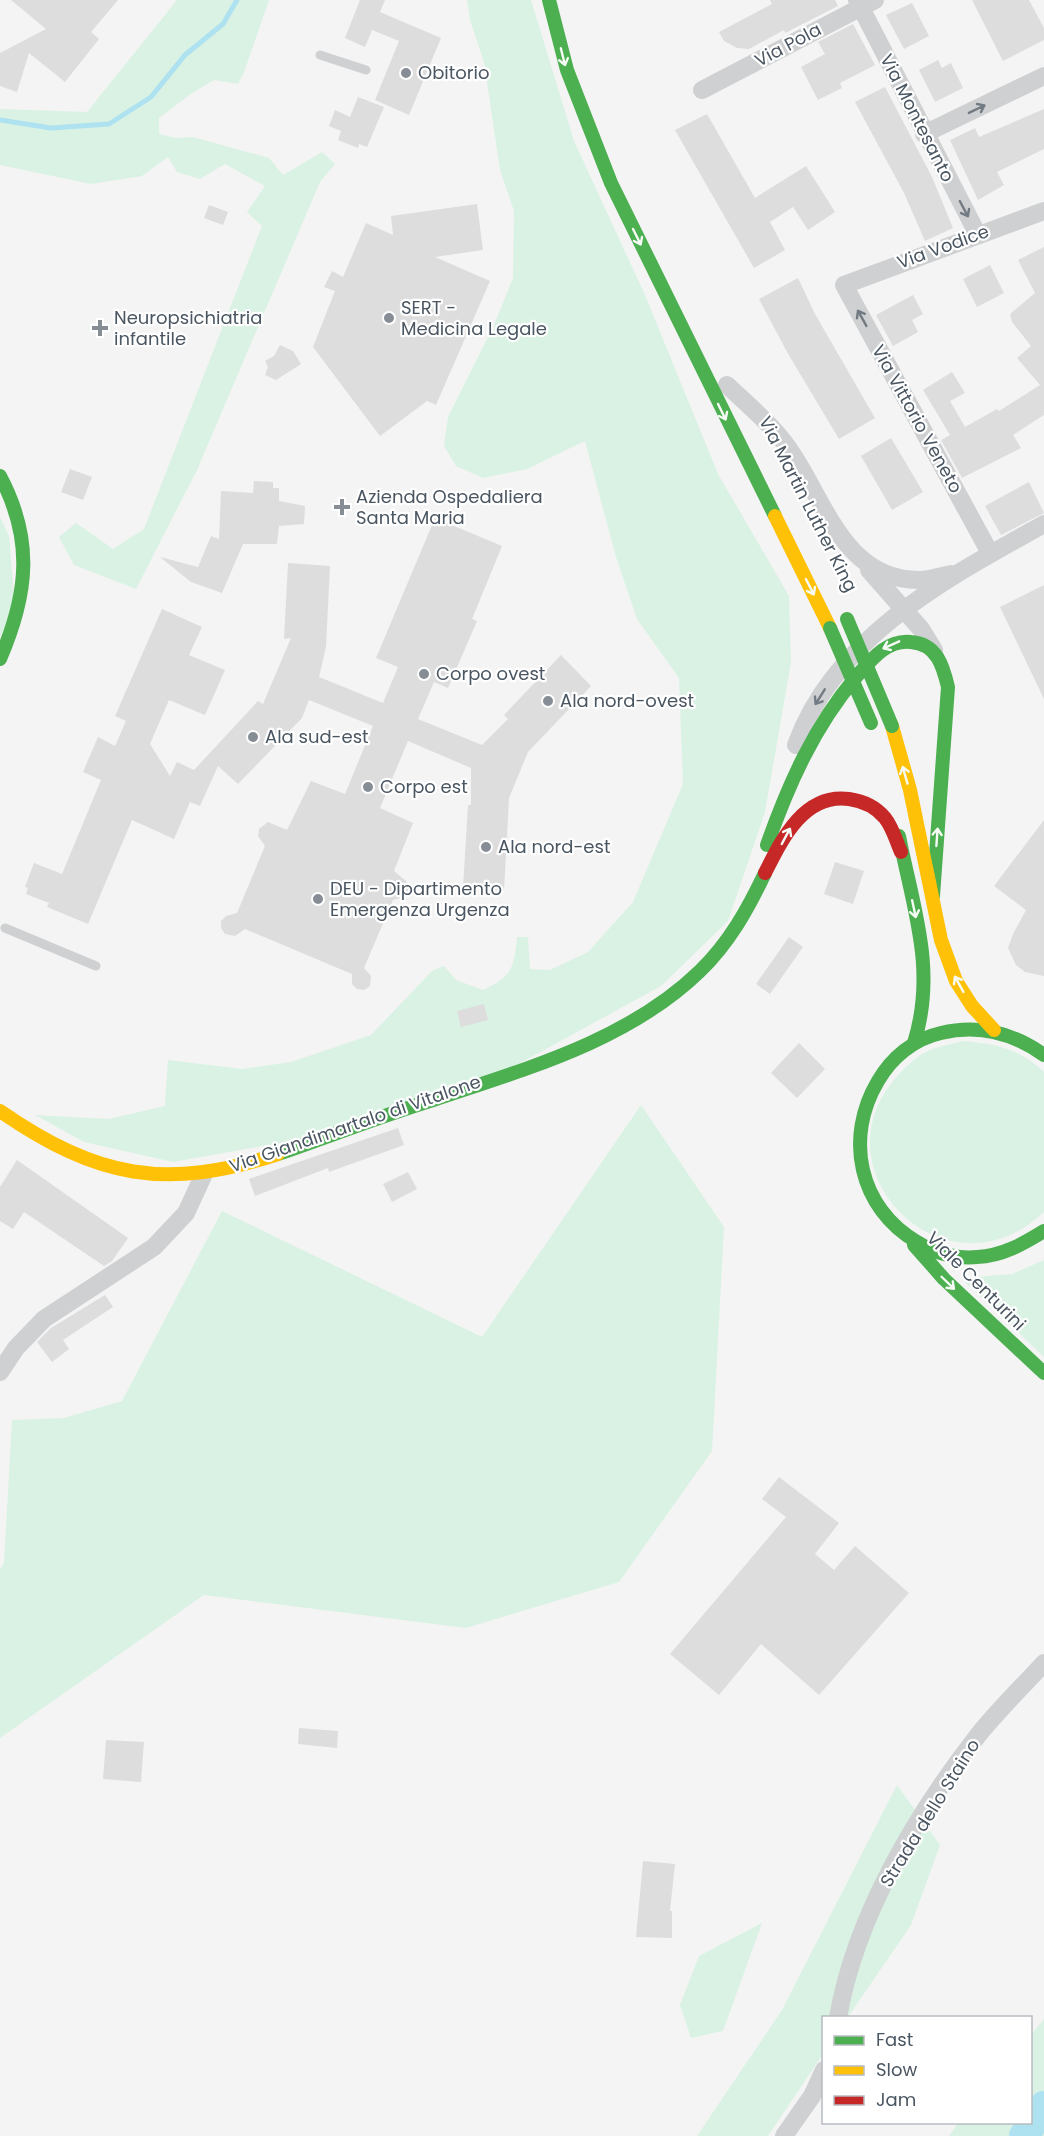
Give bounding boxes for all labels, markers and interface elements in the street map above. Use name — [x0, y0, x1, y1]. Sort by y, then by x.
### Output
street label: Via Pola — [750, 17, 825, 73]
one-way arrow — [558, 47, 570, 66]
street label: Via Montesanto — [874, 49, 961, 186]
place label: Obitorio — [418, 60, 489, 85]
marker: Obitorio — [399, 66, 413, 80]
one-way arrow — [968, 102, 986, 114]
one-way arrow — [959, 199, 970, 217]
street label: Via Vodice — [893, 218, 992, 275]
one-way arrow — [631, 228, 643, 246]
place label: SERT - Medicina Legale — [401, 295, 547, 341]
place label: Neuropsichiatria infantile — [114, 305, 262, 351]
one-way arrow — [856, 310, 868, 327]
marker: SERT - Medicina Legale — [382, 311, 396, 325]
marker: Neuropsichiatria infantile — [91, 319, 109, 337]
street label: Via Vittorio Veneto — [866, 340, 969, 498]
one-way arrow — [717, 403, 729, 421]
street label: Via Martin Luther King — [753, 412, 864, 596]
place label: Azienda Ospedaliera Santa Maria — [356, 484, 543, 530]
marker: Azienda Ospedaliera Santa Maria — [333, 498, 351, 516]
one-way arrow — [804, 577, 816, 595]
one-way arrow — [882, 640, 900, 651]
place label: Corpo ovest — [436, 661, 545, 686]
marker: Corpo ovest — [417, 667, 431, 681]
place label: Ala nord-ovest — [560, 688, 694, 713]
one-way arrow — [814, 688, 826, 704]
marker: Ala nord-ovest — [541, 694, 555, 708]
place label: Ala sud-est — [265, 724, 369, 749]
marker: Ala sud-est — [246, 730, 260, 744]
one-way arrow — [899, 766, 911, 785]
place label: Corpo est — [380, 774, 468, 799]
marker: Corpo est — [361, 780, 375, 794]
one-way arrow — [780, 828, 792, 845]
one-way arrow — [932, 828, 943, 848]
place label: Ala nord-est — [498, 834, 610, 859]
marker: Ala nord-est — [479, 840, 493, 854]
place label: DEU - Dipartimento Emergenza Urgenza — [330, 876, 510, 922]
marker: DEU - Dipartimento Emergenza Urgenza — [311, 892, 325, 906]
one-way arrow — [909, 899, 920, 919]
one-way arrow — [953, 975, 964, 993]
street label: Via Giandimartalo di Vitalone — [226, 1069, 484, 1178]
street label: Viale Centurini — [921, 1226, 1031, 1336]
one-way arrow — [941, 1276, 956, 1290]
street label: Strada dello Staino — [874, 1734, 985, 1892]
legend — [822, 2016, 1032, 2124]
text: Fast — [876, 2027, 913, 2052]
text: Slow — [876, 2057, 918, 2082]
text: Jam — [876, 2087, 916, 2112]

